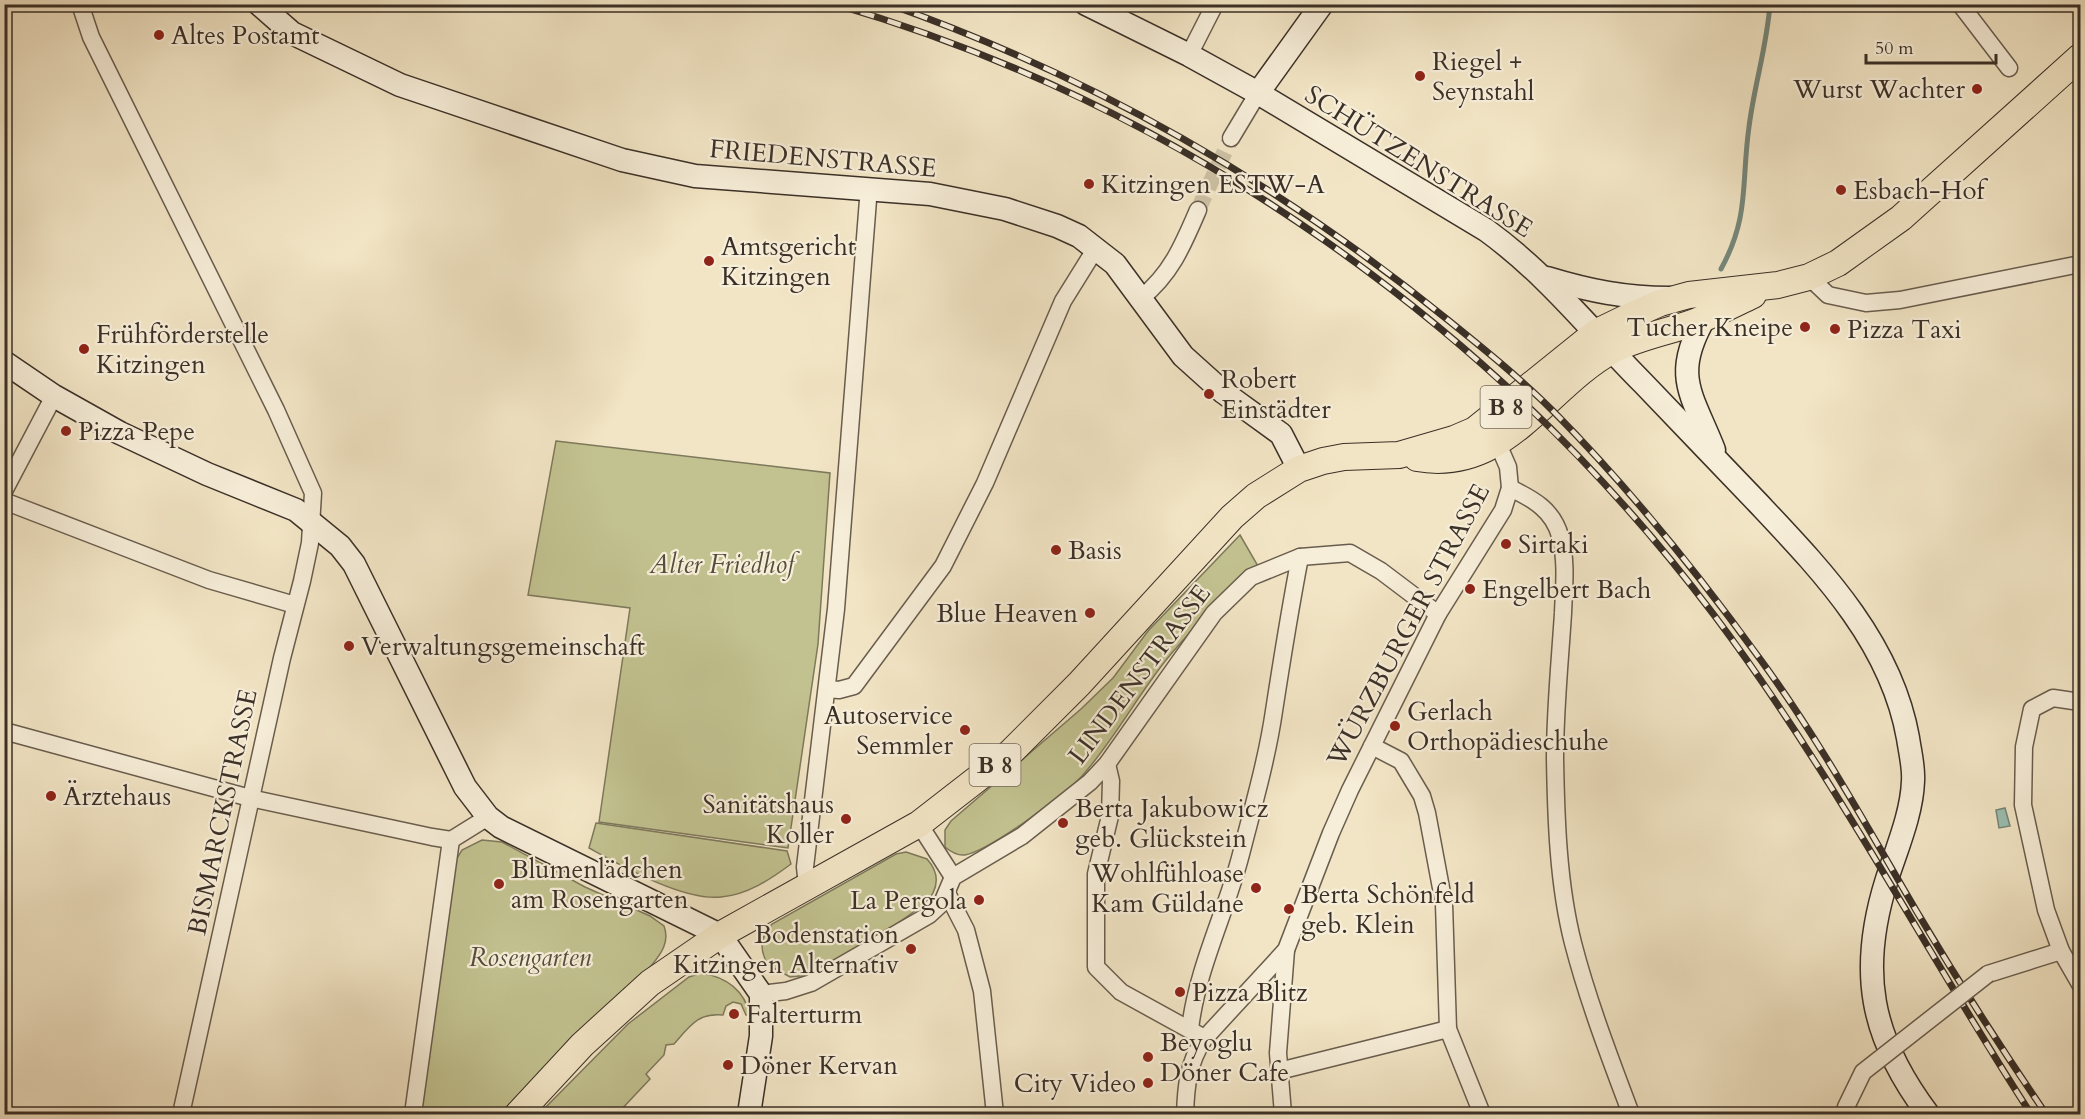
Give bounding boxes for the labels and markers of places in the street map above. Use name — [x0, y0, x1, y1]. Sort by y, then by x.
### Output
place label: Altes Postamt — [171, 18, 320, 53]
marker: Altes Postamt — [152, 28, 166, 42]
place label: Riegel + Seynstahl — [1432, 44, 1535, 109]
marker: Riegel + Seynstahl — [1413, 69, 1427, 83]
place label: Wurst Wachter — [1792, 72, 1966, 107]
marker: Wurst Wachter — [1970, 82, 1984, 96]
place label: Kitzingen ESTW-A — [1101, 167, 1325, 202]
place label: Esbach-Hof — [1853, 173, 1988, 208]
marker: Kitzingen ESTW-A — [1082, 177, 1096, 191]
marker: Esbach-Hof — [1834, 183, 1848, 197]
place label: Amtsgericht Kitzingen — [721, 229, 856, 294]
marker: Amtsgericht Kitzingen — [702, 254, 716, 268]
place label: Tucher Kneipe — [1626, 310, 1793, 345]
place label: Pizza Taxi — [1847, 312, 1962, 347]
place label: Frühförderstelle Kitzingen — [96, 317, 269, 382]
marker: Tucher Kneipe — [1798, 320, 1812, 334]
marker: Pizza Taxi — [1828, 322, 1842, 336]
marker: Frühförderstelle Kitzingen — [77, 342, 91, 356]
place label: Robert Einstädter — [1221, 362, 1331, 427]
marker: Robert Einstädter — [1202, 387, 1216, 401]
place label: Pizza Pepe — [78, 414, 195, 449]
marker: Pizza Pepe — [59, 424, 73, 438]
place label: Sirtaki — [1518, 527, 1589, 562]
place label: Basis — [1068, 533, 1122, 568]
marker: Sirtaki — [1499, 537, 1513, 551]
marker: Basis — [1049, 543, 1063, 557]
place label: Engelbert Bach — [1482, 572, 1651, 607]
marker: Engelbert Bach — [1463, 582, 1477, 596]
place label: Blue Heaven — [936, 596, 1078, 631]
marker: Blue Heaven — [1083, 606, 1097, 620]
place label: Verwaltungsgemeinschaft — [361, 629, 645, 664]
marker: Verwaltungsgemeinschaft — [342, 639, 356, 653]
place label: Gerlach Orthopädieschuhe — [1407, 694, 1609, 759]
place label: Autoservice Semmler — [824, 698, 954, 763]
marker: Gerlach Orthopädieschuhe — [1388, 719, 1402, 733]
marker: Autoservice Semmler — [958, 723, 972, 737]
place label: Ärztehaus — [63, 779, 171, 814]
place label: Sanitätshaus Koller — [703, 787, 835, 852]
marker: Ärztehaus — [44, 789, 58, 803]
place label: Berta Jakubowicz geb. Glückstein — [1075, 791, 1269, 856]
marker: Sanitätshaus Koller — [839, 812, 853, 826]
marker: Berta Jakubowicz geb. Glückstein — [1056, 816, 1070, 830]
place label: Blumenlädchen am Rosengarten — [511, 852, 689, 917]
place label: Wohlfühloase Kam Güldane — [1091, 856, 1244, 921]
marker: Blumenlädchen am Rosengarten — [492, 877, 506, 891]
place label: Berta Schönfeld geb. Klein — [1301, 877, 1475, 942]
marker: Wohlfühloase Kam Güldane — [1249, 881, 1263, 895]
place label: La Pergola — [850, 883, 967, 918]
marker: La Pergola — [972, 893, 986, 907]
marker: Berta Schönfeld geb. Klein — [1282, 902, 1296, 916]
place label: Bodenstation Kitzingen Alternativ — [673, 917, 900, 982]
marker: Bodenstation Kitzingen Alternativ — [904, 942, 918, 956]
place label: Pizza Blitz — [1192, 975, 1308, 1010]
marker: Pizza Blitz — [1173, 985, 1187, 999]
place label: Falterturm — [746, 997, 862, 1032]
marker: Falterturm — [727, 1007, 741, 1021]
place label: Beyoglu Döner Cafe — [1160, 1025, 1289, 1090]
place label: Döner Kervan — [740, 1048, 898, 1083]
marker: Beyoglu Döner Cafe — [1141, 1050, 1155, 1064]
marker: Döner Kervan — [721, 1058, 735, 1072]
place label: City Video — [1014, 1066, 1136, 1101]
marker: City Video — [1141, 1076, 1155, 1090]

